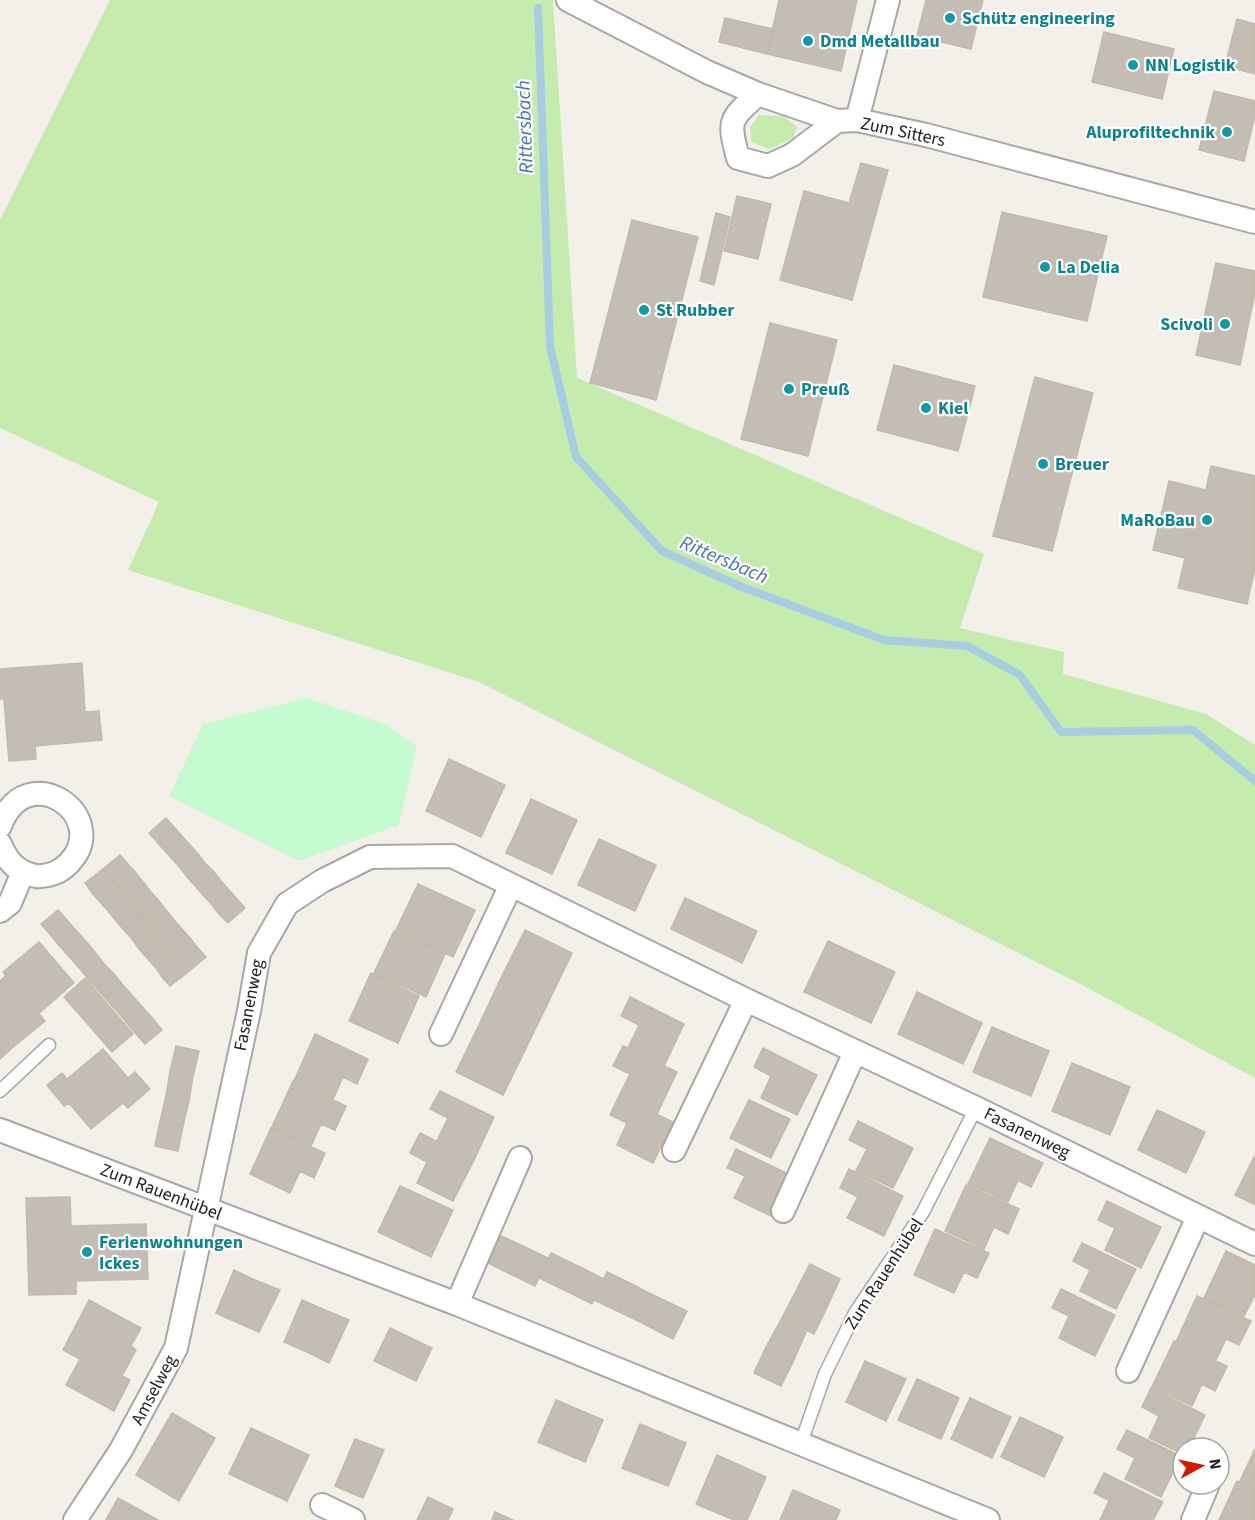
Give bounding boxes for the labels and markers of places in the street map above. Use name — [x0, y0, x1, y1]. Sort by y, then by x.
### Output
place label: Schütz engineering — [962, 6, 1115, 31]
marker: Schütz engineering — [943, 11, 957, 25]
place label: Dmd Metallbau — [820, 29, 940, 54]
marker: Dmd Metallbau — [801, 34, 815, 48]
place label: NN Logistik — [1145, 53, 1236, 78]
marker: NN Logistik — [1126, 58, 1140, 72]
place label: Aluprofiltechnik — [1085, 120, 1215, 145]
marker: Aluprofiltechnik — [1220, 125, 1234, 139]
place label: La Delia — [1057, 255, 1120, 280]
marker: La Delia — [1038, 260, 1052, 274]
place label: St Rubber — [656, 298, 735, 323]
marker: St Rubber — [637, 303, 651, 317]
place label: Scivoli — [1160, 312, 1213, 337]
marker: Scivoli — [1218, 317, 1232, 331]
place label: Preuß — [801, 377, 850, 402]
marker: Preuß — [782, 382, 796, 396]
place label: Kiel — [938, 396, 969, 421]
marker: Kiel — [919, 401, 933, 415]
place label: Breuer — [1055, 452, 1110, 477]
marker: Breuer — [1036, 457, 1050, 471]
place label: MaRoBau — [1120, 508, 1195, 533]
marker: MaRoBau — [1200, 513, 1214, 527]
place label: Ferienwohnungen Ickes — [99, 1230, 243, 1276]
marker: Ferienwohnungen Ickes — [80, 1245, 94, 1259]

